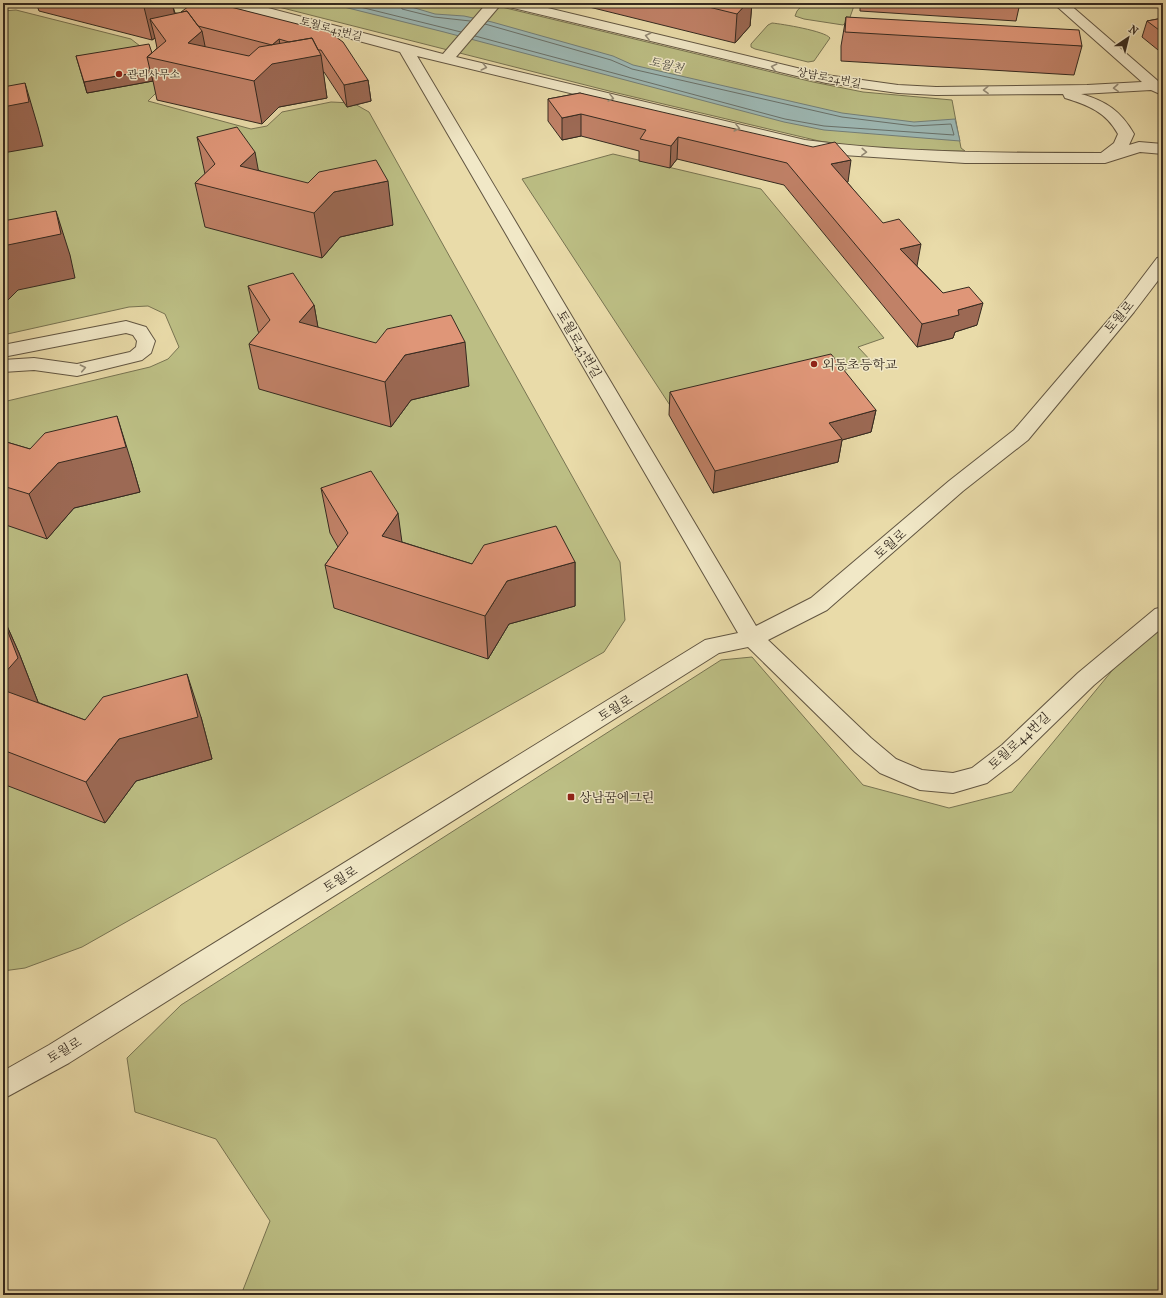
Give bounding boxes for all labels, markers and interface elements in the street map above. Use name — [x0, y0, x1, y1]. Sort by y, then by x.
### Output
street label: 토월로43번길 — [298, 14, 364, 44]
north arrow — [1108, 18, 1148, 58]
text: N — [1126, 22, 1141, 38]
one-way arrow — [645, 33, 651, 41]
water label: 토월천 — [647, 54, 686, 76]
one-way arrow — [480, 62, 487, 71]
one-way arrow — [771, 63, 777, 71]
street label: 상남로24번길 — [796, 65, 862, 91]
place label: 관리사무소 — [127, 68, 181, 81]
marker: 관리사무소 — [114, 69, 124, 79]
one-way arrow — [1113, 83, 1119, 92]
one-way arrow — [983, 86, 989, 94]
one-way arrow — [607, 93, 614, 101]
one-way arrow — [734, 124, 740, 132]
one-way arrow — [861, 147, 867, 156]
street label: 토월로 — [1101, 297, 1137, 336]
street label: 토월로43번길 — [554, 307, 604, 381]
place label: 외동초등학교 — [822, 357, 898, 372]
marker: 외동초등학교 — [809, 359, 819, 369]
one-way arrow — [80, 365, 86, 373]
street label: 토월로 — [871, 526, 909, 562]
street label: 토월로 — [595, 691, 635, 724]
street label: 토월로44번길 — [985, 709, 1053, 773]
place label: 상남꿈에그린 — [579, 790, 654, 805]
marker: 상남꿈에그린 — [566, 792, 576, 802]
street label: 토월로 — [320, 862, 360, 895]
street label: 토월로 — [44, 1034, 84, 1066]

